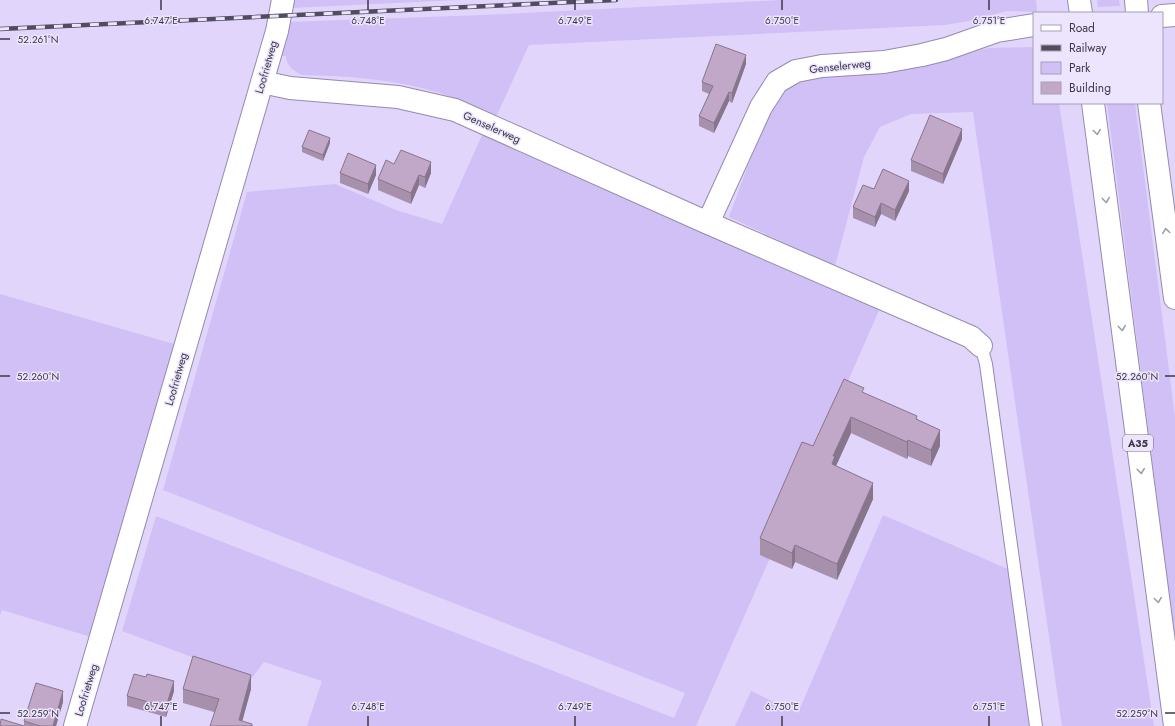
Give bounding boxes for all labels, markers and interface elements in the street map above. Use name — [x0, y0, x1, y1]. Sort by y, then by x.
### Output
legend — [1033, 12, 1163, 104]
text: 6.747°E — [144, 13, 178, 28]
text: 6.748°E — [351, 13, 385, 28]
text: 6.749°E — [558, 13, 592, 28]
text: 6.750°E — [765, 13, 799, 28]
text: 6.751°E — [973, 13, 1005, 28]
text: Road — [1069, 19, 1095, 37]
text: 52.261°N — [18, 32, 58, 47]
street label: Loofrietweg — [251, 39, 281, 95]
text: Railway — [1069, 39, 1107, 57]
street label: Genselerweg — [809, 55, 871, 77]
text: Park — [1069, 59, 1091, 77]
text: Building — [1069, 79, 1111, 97]
street label: Genselerweg — [461, 107, 523, 147]
one-way arrow — [1092, 129, 1101, 135]
one-way arrow — [1101, 197, 1110, 203]
one-way arrow — [1162, 228, 1171, 235]
one-way arrow — [1118, 325, 1127, 332]
street label: Loofrietweg — [161, 351, 191, 407]
text: 52.260°N — [17, 369, 59, 384]
text: 52.260°N — [1116, 369, 1158, 384]
road number: A35 — [1123, 435, 1153, 451]
one-way arrow — [1136, 468, 1145, 474]
one-way arrow — [1153, 597, 1162, 603]
street label: Loofrietweg — [70, 662, 102, 718]
text: 6.747°E — [144, 699, 178, 714]
text: 6.748°E — [351, 699, 385, 714]
text: 6.749°E — [558, 699, 592, 714]
text: 6.750°E — [765, 699, 799, 714]
text: 6.751°E — [973, 699, 1005, 714]
text: 52.259°N — [17, 706, 59, 721]
text: 52.259°N — [1116, 706, 1158, 721]

